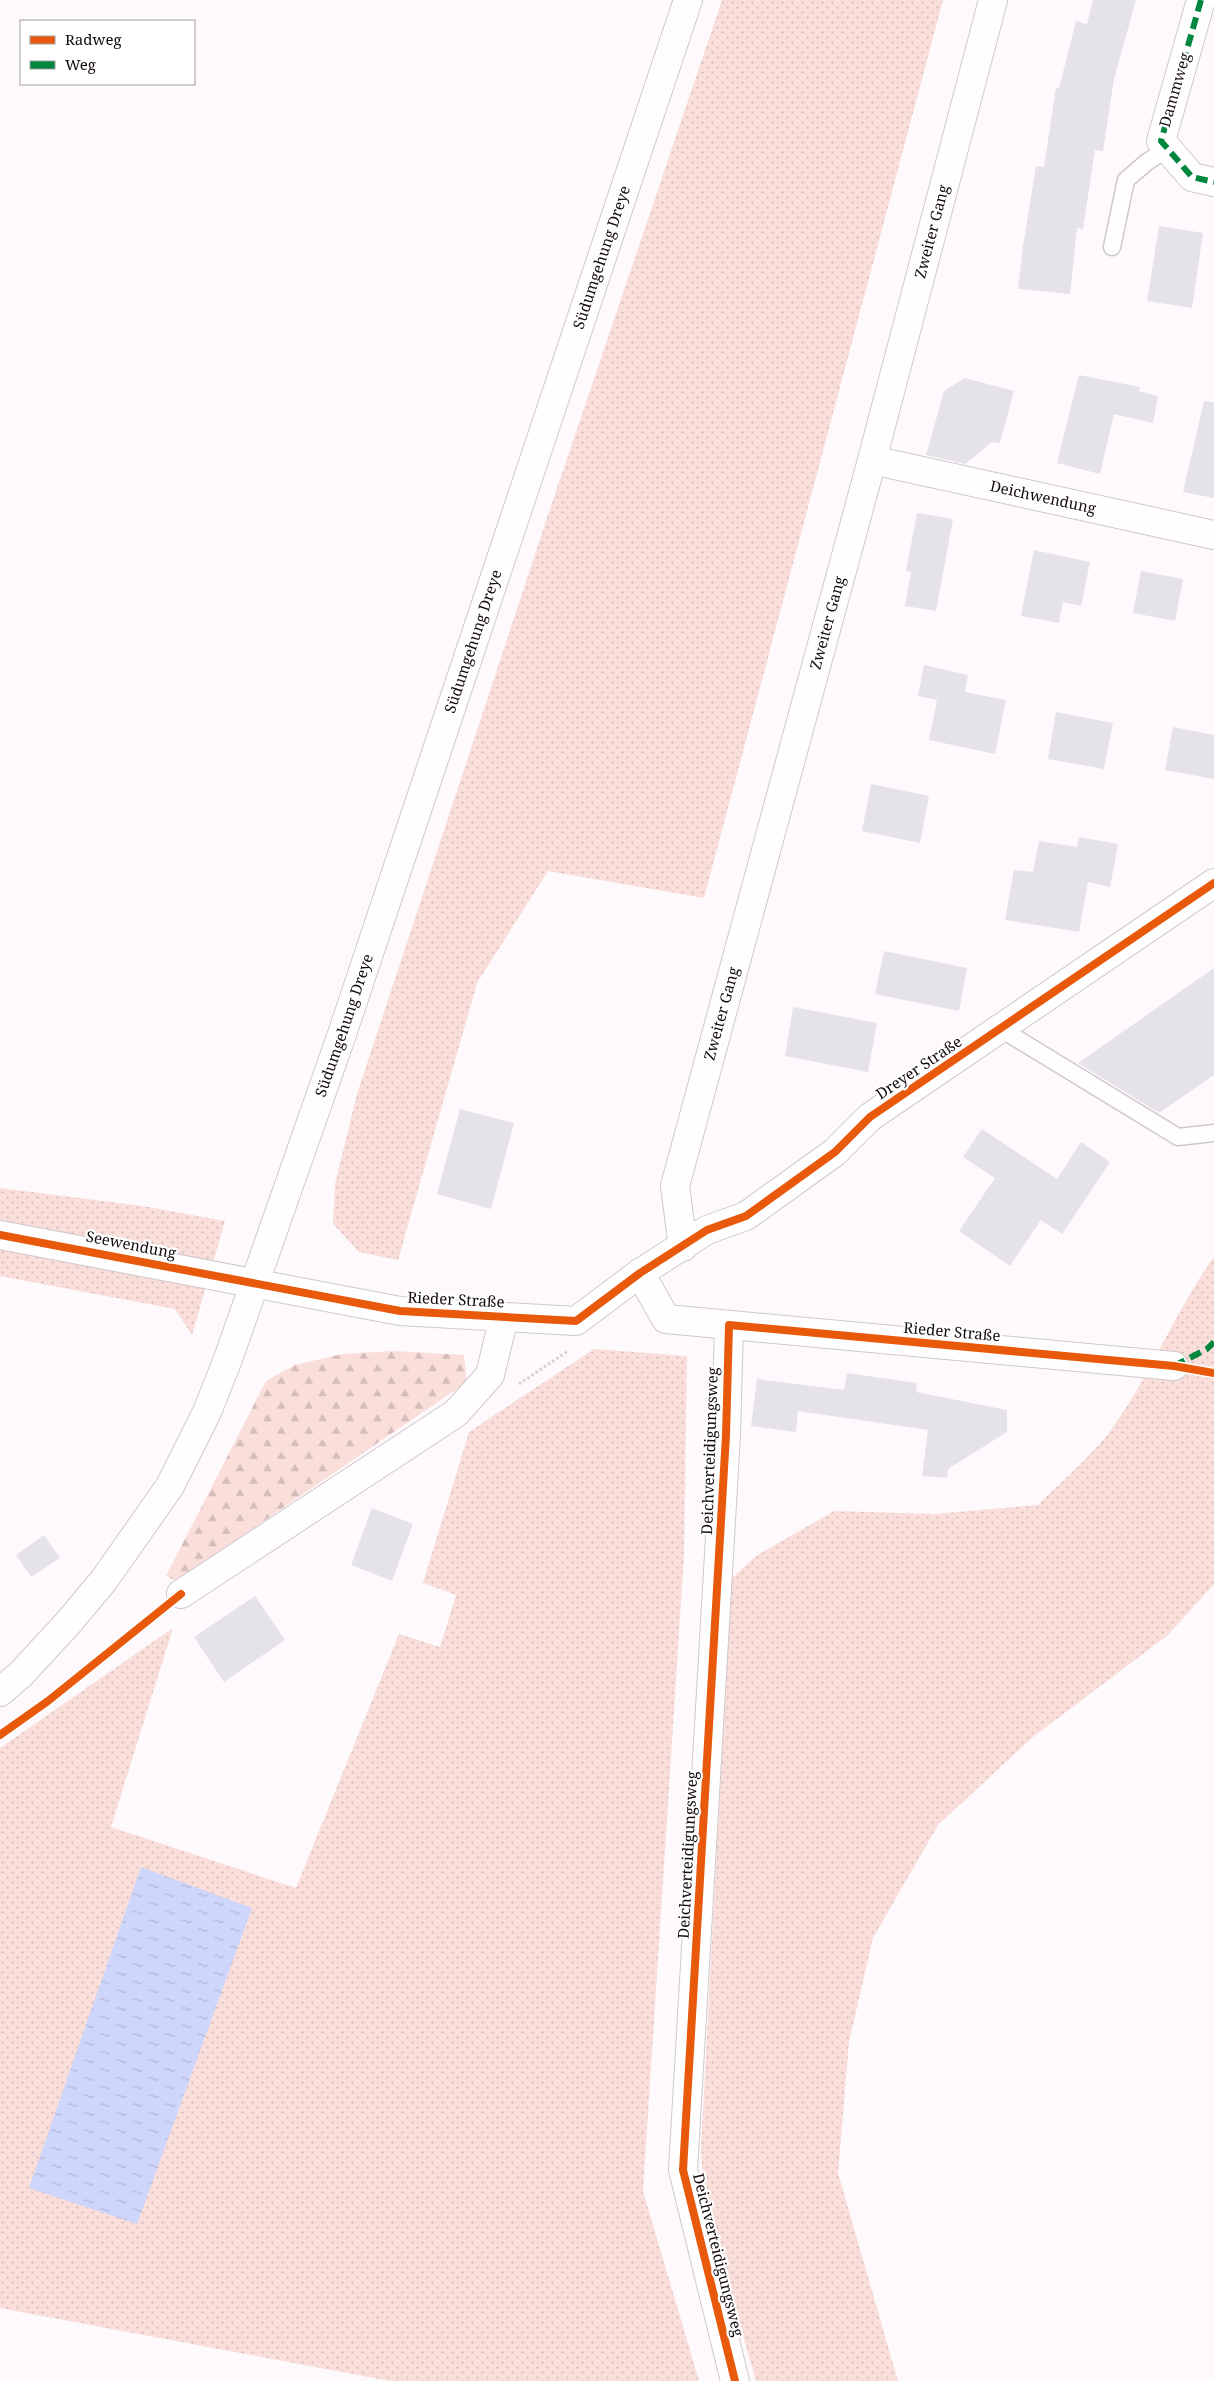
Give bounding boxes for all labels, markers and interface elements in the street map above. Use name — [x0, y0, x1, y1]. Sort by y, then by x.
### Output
legend — [20, 20, 195, 85]
text: Radweg — [65, 29, 122, 49]
street label: Dammweg — [1154, 50, 1194, 129]
text: Weg — [65, 54, 96, 74]
street label: Zweiter Gang — [909, 182, 953, 280]
street label: Südumgehung Dreye — [568, 183, 634, 331]
street label: Deichwendung — [988, 475, 1098, 518]
street label: Südumgehung Dreye — [439, 567, 506, 715]
street label: Zweiter Gang — [805, 574, 849, 672]
street label: Südumgehung Dreye — [310, 951, 377, 1099]
street label: Zweiter Gang — [699, 965, 743, 1062]
street label: Dreyer Straße — [871, 1031, 965, 1103]
street label: Seewendung — [84, 1225, 178, 1263]
street label: Rieder Straße — [407, 1286, 505, 1312]
street label: Rieder Straße — [903, 1317, 1001, 1345]
street label: Deichverteidigungsweg — [696, 1367, 722, 1535]
street label: Deichverteidigungsweg — [673, 1771, 701, 1939]
street label: Deichverteidigungsweg — [689, 2171, 749, 2339]

